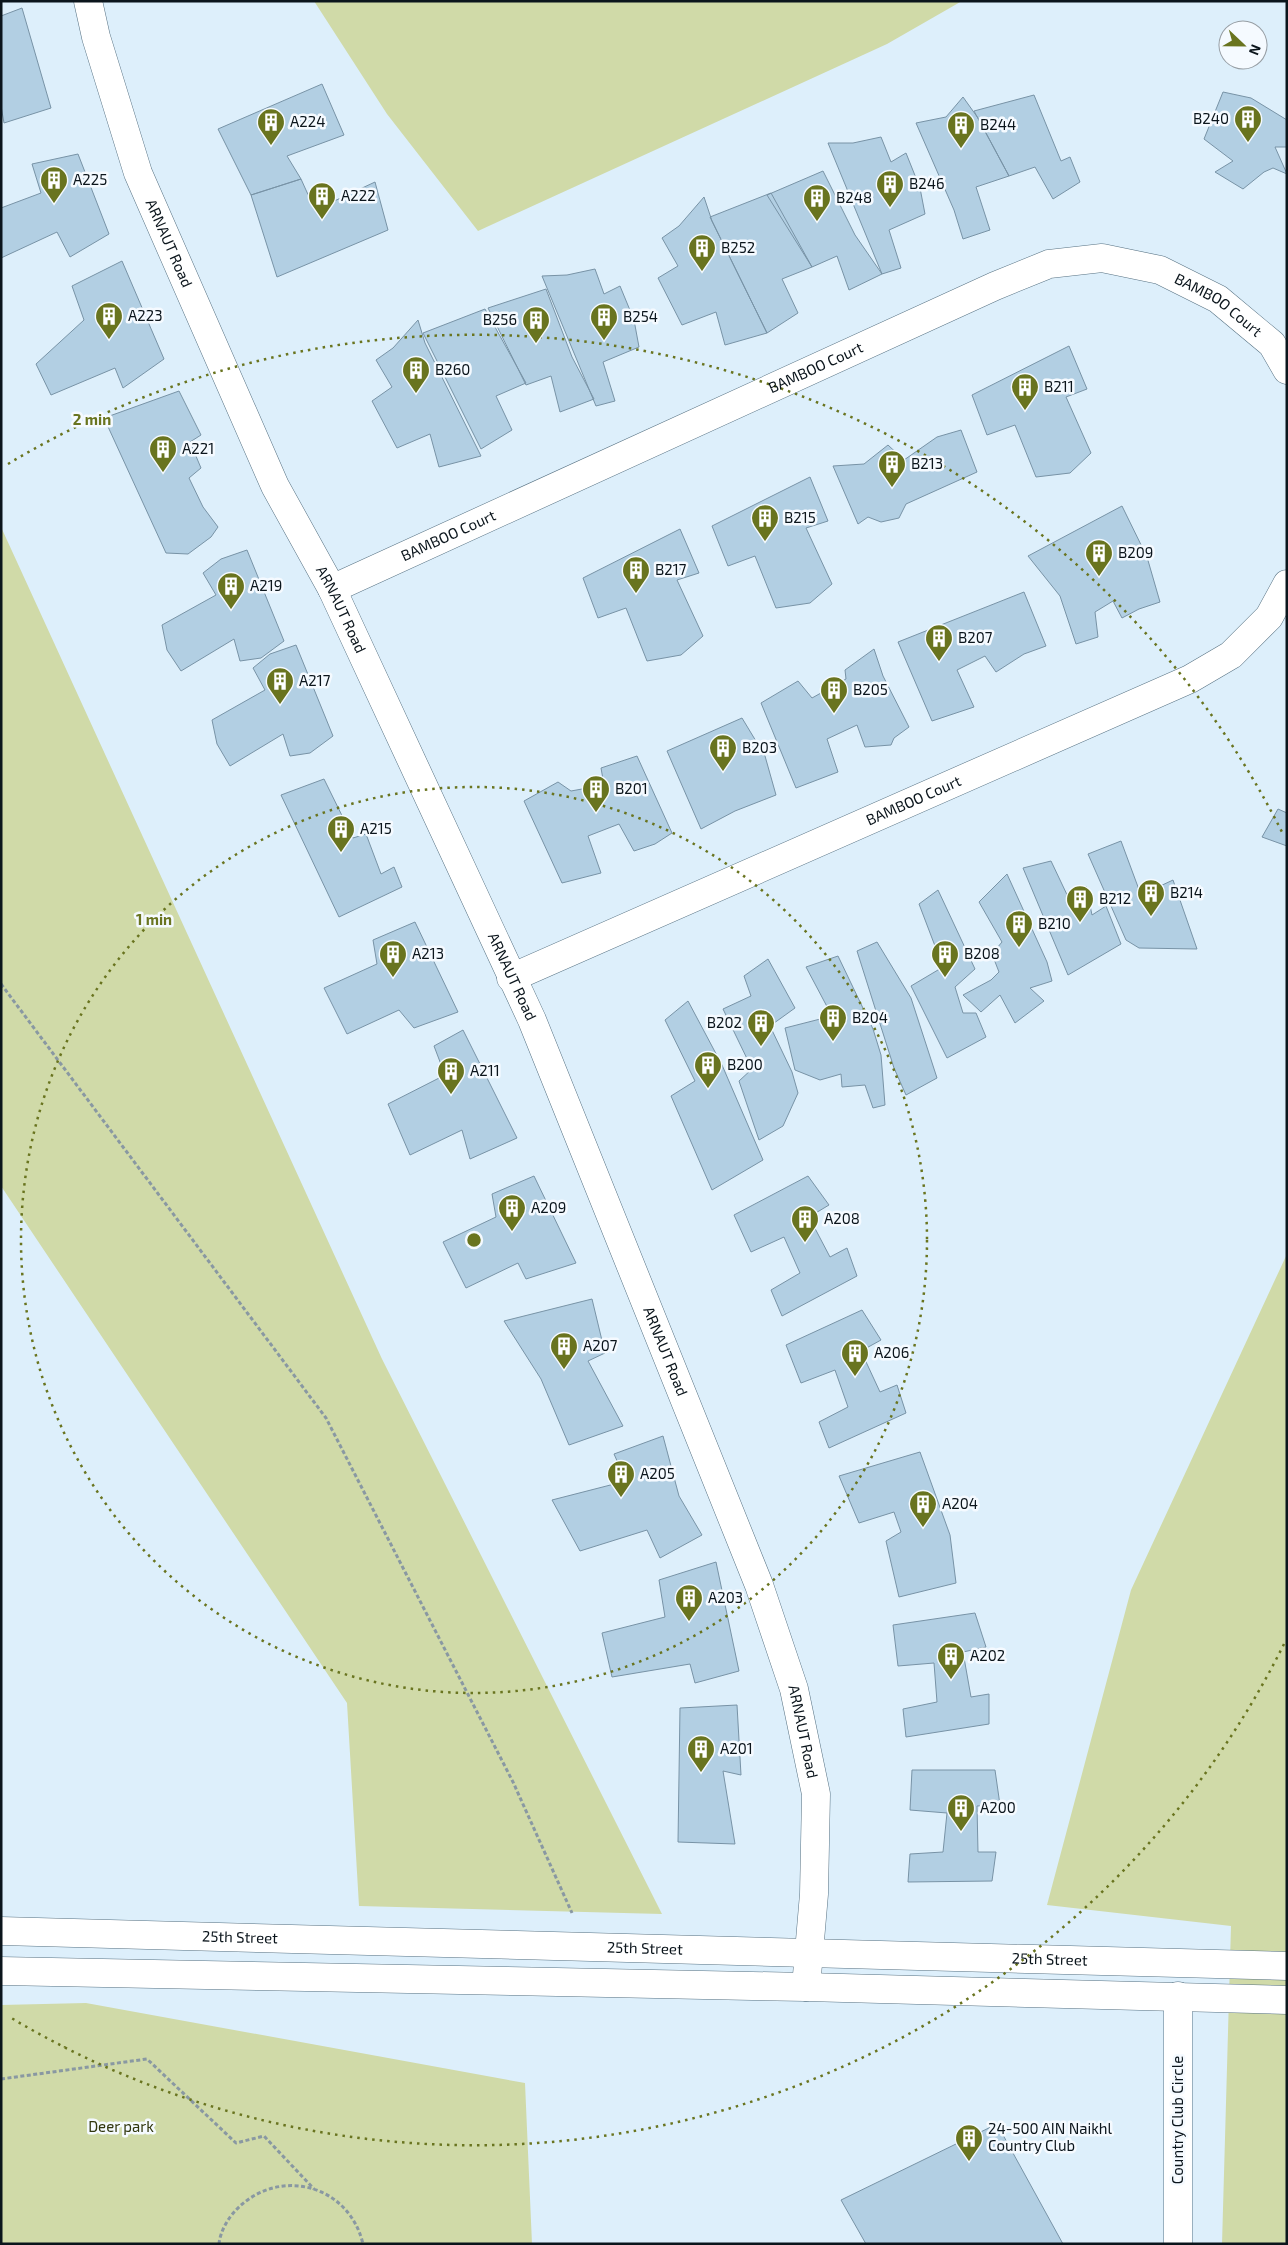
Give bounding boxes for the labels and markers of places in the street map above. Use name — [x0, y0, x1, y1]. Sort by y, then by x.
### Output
building icon: B240 — [1233, 104, 1263, 143]
building icon: A224 — [256, 107, 286, 146]
place label: B240 — [1193, 109, 1229, 127]
building icon: B244 — [946, 110, 976, 149]
place label: A224 — [290, 112, 325, 130]
place label: B244 — [980, 115, 1016, 133]
building icon: A225 — [39, 165, 69, 204]
building icon: B246 — [875, 169, 905, 208]
place label: A225 — [73, 170, 107, 188]
place label: B246 — [909, 174, 945, 192]
building icon: A222 — [307, 181, 337, 220]
building icon: B248 — [802, 183, 832, 222]
place label: A222 — [341, 186, 376, 204]
place label: B248 — [836, 188, 872, 206]
building icon: B252 — [687, 233, 717, 272]
place label: B252 — [721, 238, 755, 256]
building icon: A223 — [94, 301, 124, 340]
building icon: B254 — [589, 302, 619, 341]
building icon: B256 — [521, 305, 551, 344]
place label: A223 — [128, 306, 163, 324]
place label: B254 — [623, 307, 658, 325]
place label: B256 — [483, 310, 517, 328]
building icon: B260 — [401, 355, 431, 394]
place label: B260 — [435, 360, 470, 378]
building icon: B211 — [1010, 372, 1040, 411]
place label: B211 — [1044, 377, 1074, 395]
building icon: A221 — [148, 434, 178, 473]
place label: A221 — [182, 439, 214, 457]
building icon: B213 — [877, 449, 907, 488]
place label: B213 — [911, 454, 943, 472]
building icon: B215 — [750, 503, 780, 542]
place label: B215 — [784, 508, 816, 526]
building icon: B209 — [1084, 538, 1114, 577]
place label: B209 — [1118, 543, 1153, 561]
building icon: B217 — [621, 555, 651, 594]
place label: B217 — [655, 560, 687, 578]
building icon: A219 — [216, 571, 246, 610]
place label: A219 — [250, 576, 282, 594]
building icon: B207 — [924, 623, 954, 662]
place label: B207 — [958, 628, 993, 646]
building icon: A217 — [265, 666, 295, 705]
place label: A217 — [299, 671, 331, 689]
building icon: B205 — [819, 675, 849, 714]
place label: B205 — [853, 680, 888, 698]
building icon: B203 — [708, 733, 738, 772]
place label: B203 — [742, 738, 777, 756]
building icon: B201 — [581, 774, 611, 813]
place label: B201 — [615, 779, 648, 797]
building icon: A215 — [326, 814, 356, 853]
place label: A215 — [360, 819, 392, 837]
building icon: B214 — [1136, 878, 1166, 917]
place label: B214 — [1170, 883, 1203, 901]
building icon: B212 — [1065, 884, 1095, 923]
place label: B212 — [1099, 889, 1131, 907]
building icon: B210 — [1004, 909, 1034, 948]
place label: B210 — [1038, 914, 1071, 932]
building icon: A213 — [378, 939, 408, 978]
building icon: B208 — [930, 939, 960, 978]
place label: A213 — [412, 944, 444, 962]
place label: B208 — [964, 944, 1000, 962]
building icon: B204 — [818, 1003, 848, 1042]
building icon: B202 — [746, 1008, 776, 1047]
place label: B204 — [852, 1008, 888, 1026]
place label: B202 — [707, 1013, 742, 1031]
building icon: B200 — [693, 1050, 723, 1089]
place label: B200 — [727, 1055, 763, 1073]
building icon: A211 — [436, 1056, 466, 1095]
place label: A211 — [470, 1061, 500, 1079]
building icon: A209 — [497, 1193, 527, 1232]
place label: A209 — [531, 1198, 566, 1216]
building icon: A208 — [790, 1204, 820, 1243]
place label: A208 — [824, 1209, 860, 1227]
centre of rings — [465, 1231, 483, 1249]
building icon: A207 — [549, 1331, 579, 1370]
place label: A207 — [583, 1336, 618, 1354]
building icon: A206 — [840, 1338, 870, 1377]
place label: A206 — [874, 1343, 909, 1361]
building icon: A205 — [606, 1459, 636, 1498]
place label: A205 — [640, 1464, 675, 1482]
building icon: A204 — [908, 1489, 938, 1528]
place label: A204 — [942, 1494, 978, 1512]
building icon: A203 — [674, 1583, 704, 1622]
place label: A203 — [708, 1588, 743, 1606]
building icon: A202 — [936, 1641, 966, 1680]
place label: A202 — [970, 1646, 1005, 1664]
building icon: A201 — [686, 1734, 716, 1773]
place label: A201 — [720, 1739, 753, 1757]
building icon: A200 — [946, 1793, 976, 1832]
place label: A200 — [980, 1798, 1016, 1816]
place label: 24-500 AIN Naikhl Country Club — [988, 2119, 1113, 2154]
building icon: 24-500 AIN Naikhl Country Club — [954, 2123, 984, 2162]

